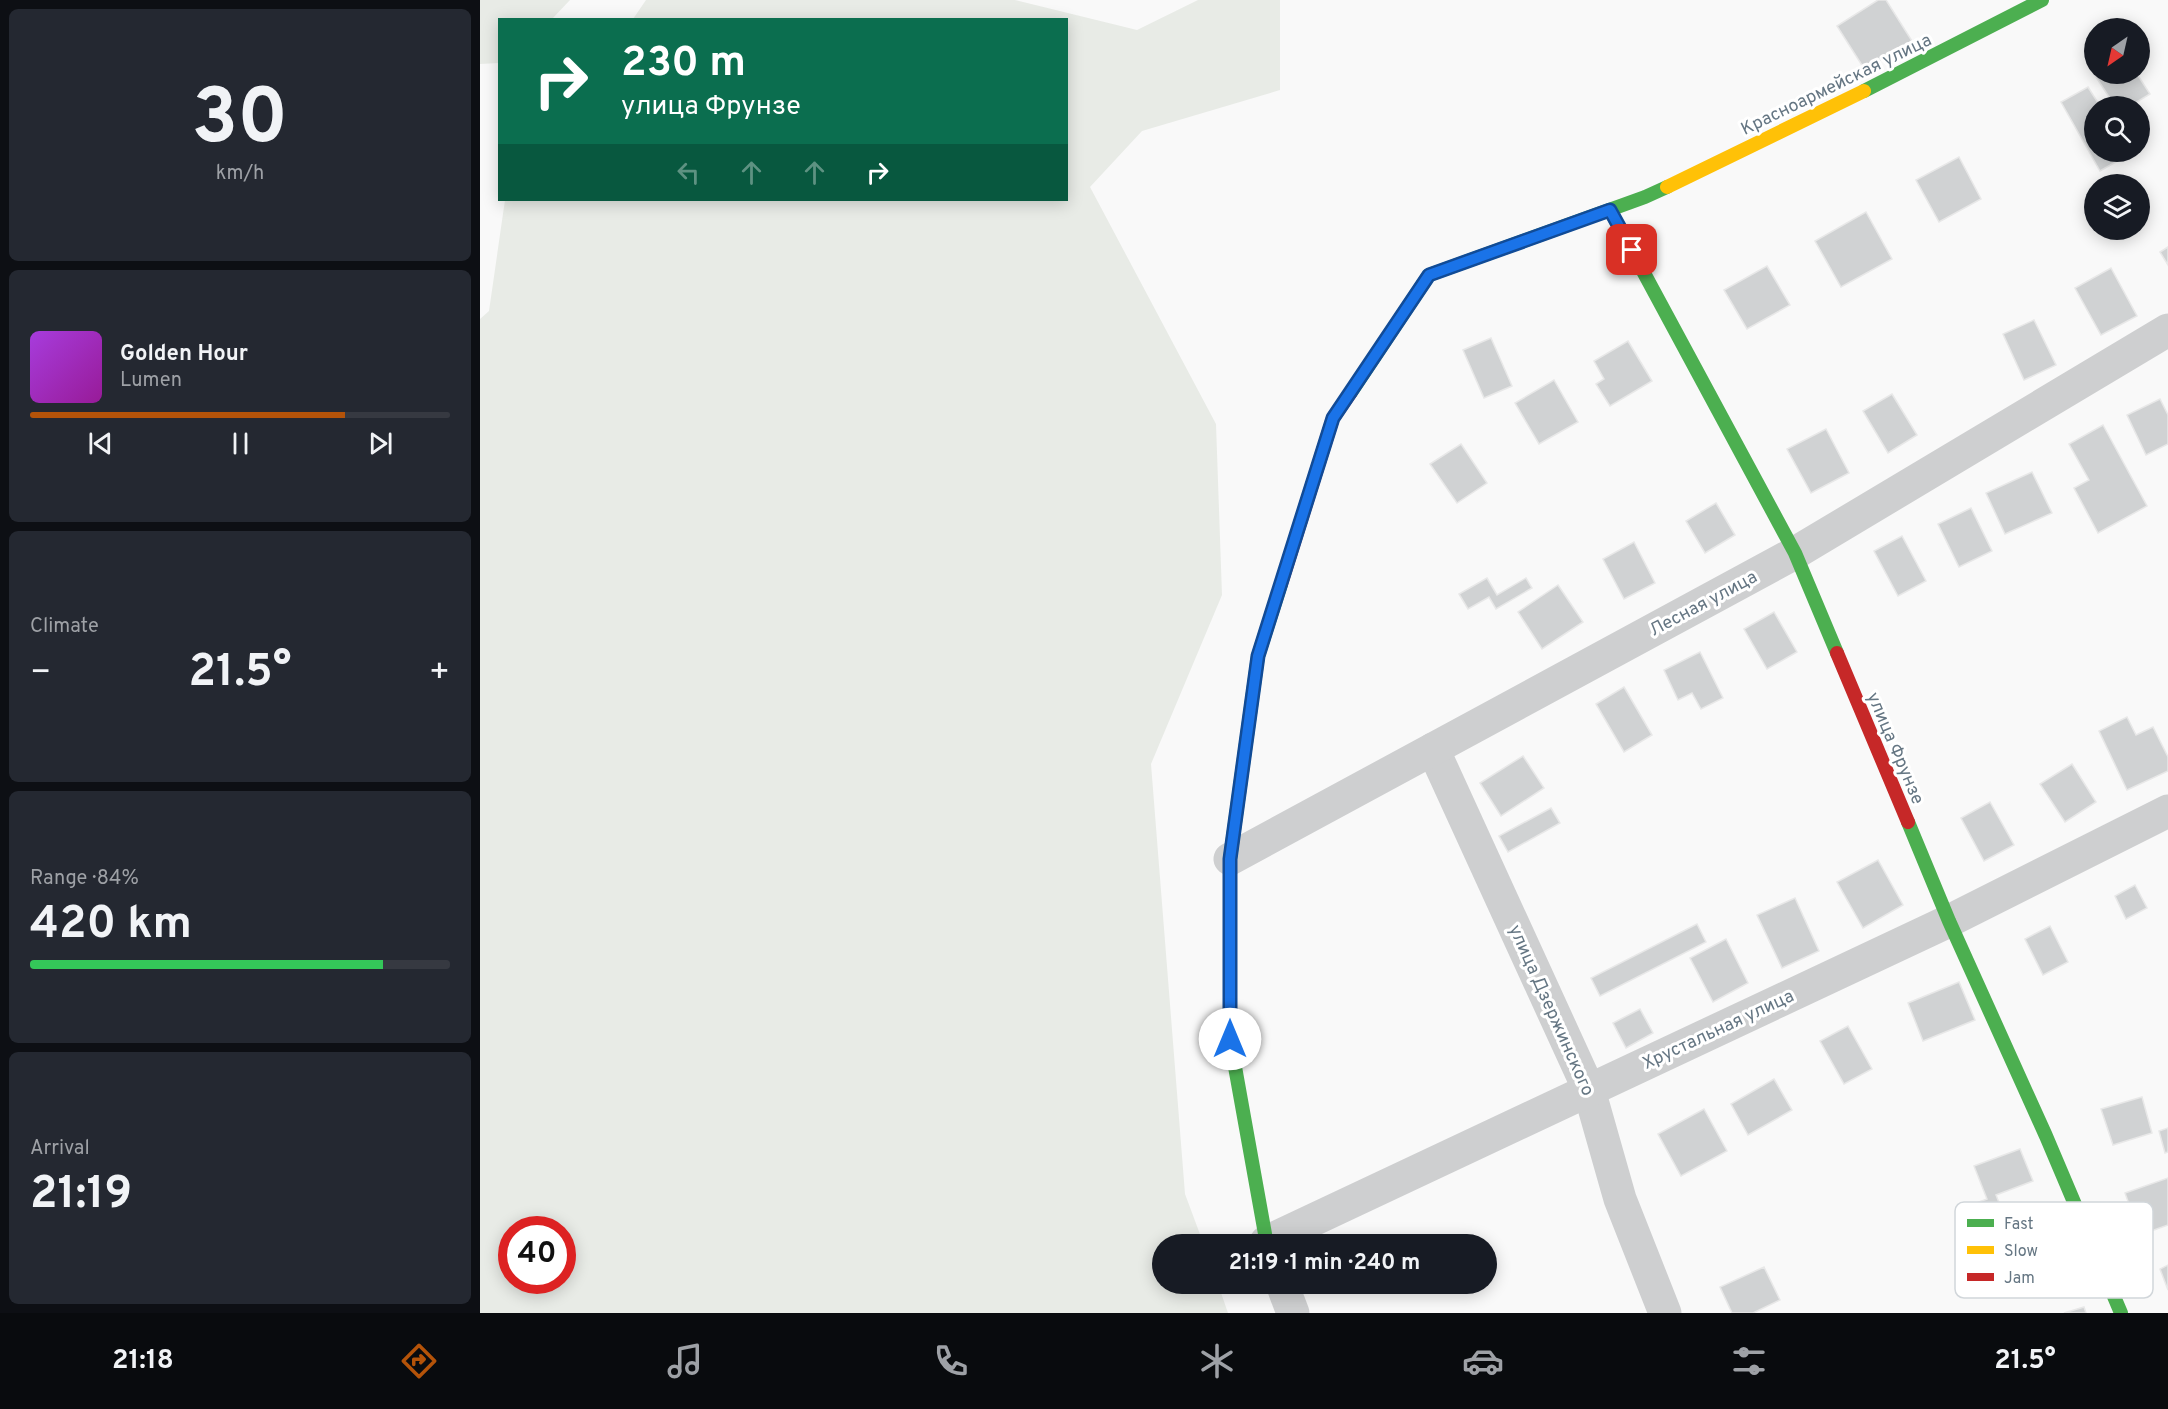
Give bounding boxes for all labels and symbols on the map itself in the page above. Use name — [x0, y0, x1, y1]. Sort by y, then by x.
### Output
north arrow — [2084, 18, 2150, 84]
street label: Красноармейская улица — [1738, 29, 1936, 142]
pin — [1606, 224, 1657, 275]
street label: Лесная улица — [1646, 566, 1762, 642]
street label: улица Фрунзе — [1861, 689, 1929, 808]
street label: улица Дзержинского — [1503, 922, 1599, 1100]
street label: Хрустальная улица — [1639, 985, 1798, 1076]
position arrow — [1198, 1007, 1262, 1071]
legend — [1955, 1202, 2153, 1298]
text: Fast — [2004, 1215, 2034, 1235]
speed limit sign: 40 — [498, 1216, 576, 1294]
text: Slow — [2004, 1242, 2038, 1262]
text: Jam — [2004, 1269, 2035, 1289]

